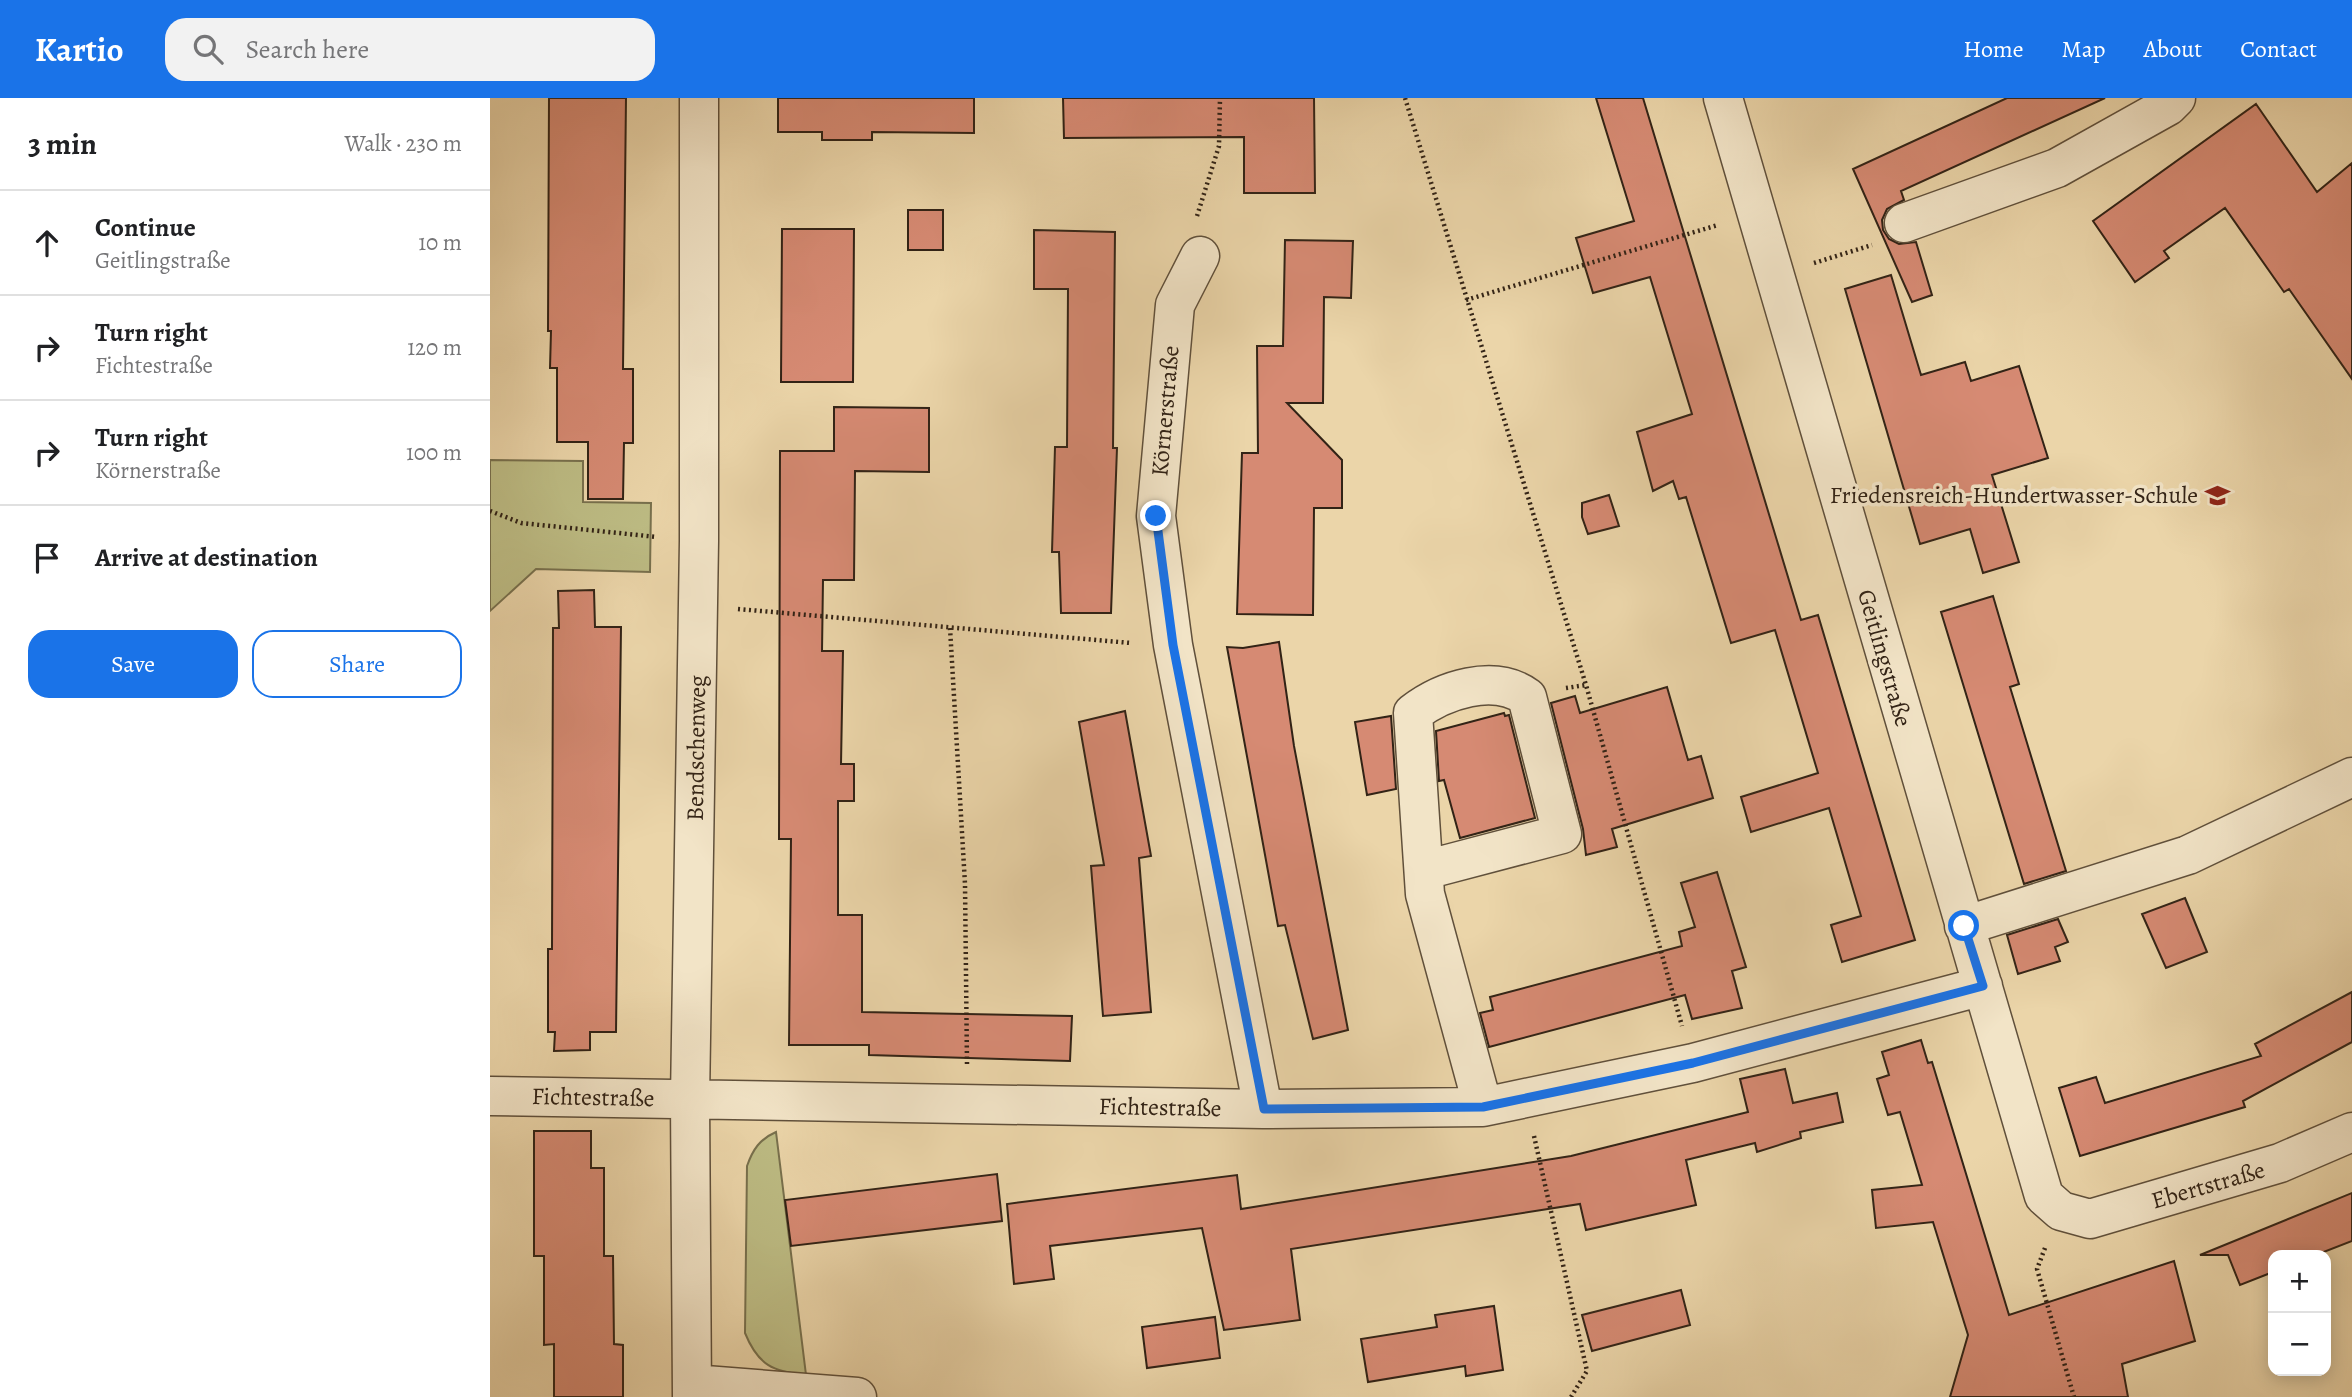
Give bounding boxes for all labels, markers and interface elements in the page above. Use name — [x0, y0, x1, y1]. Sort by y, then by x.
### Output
search box — [165, 18, 655, 81]
text: Kartio — [35, 27, 123, 72]
icon: search — [189, 30, 227, 68]
text: Search here — [245, 32, 369, 67]
text: Home — [1963, 33, 2024, 65]
text: Map — [2062, 33, 2106, 65]
text: About — [2144, 33, 2202, 65]
text: Contact — [2240, 33, 2317, 65]
text: 3 min — [28, 124, 97, 164]
text: Walk · 230 m — [345, 128, 462, 159]
text: Continue — [95, 210, 196, 245]
icon: ahead — [28, 224, 66, 262]
text: 10 m — [418, 227, 462, 258]
text: Geitlingstraße — [95, 245, 231, 276]
text: Turn right — [95, 315, 208, 350]
icon: right — [28, 329, 66, 367]
text: 120 m — [407, 332, 462, 363]
street label: Körnerstraße — [1143, 344, 1187, 478]
text: Fichtestraße — [95, 350, 213, 381]
text: Turn right — [95, 420, 208, 455]
icon: right — [28, 434, 66, 472]
text: 100 m — [406, 437, 462, 468]
text: Körnerstraße — [95, 455, 221, 486]
place label: Friedensreich-Hundertwasser-Schule — [1830, 479, 2198, 511]
school or university icon: Friedensreich-Hundertwasser-Schule — [2204, 481, 2232, 509]
route end — [1140, 500, 1171, 531]
icon: arrive — [28, 539, 66, 577]
text: Arrive at destination — [95, 540, 318, 575]
street label: Geitlingstraße — [1850, 586, 1920, 730]
button: Save — [28, 630, 238, 698]
button: Share — [252, 630, 462, 698]
street label: Bendschenweg — [679, 675, 713, 821]
route start — [1948, 910, 1979, 941]
street label: Fichtestraße — [531, 1080, 655, 1114]
street label: Fichtestraße — [1098, 1090, 1222, 1124]
street label: Ebertstraße — [2147, 1154, 2269, 1216]
map controls — [2268, 1250, 2331, 1376]
button: + — [2268, 1250, 2331, 1313]
button: − — [2268, 1313, 2331, 1376]

